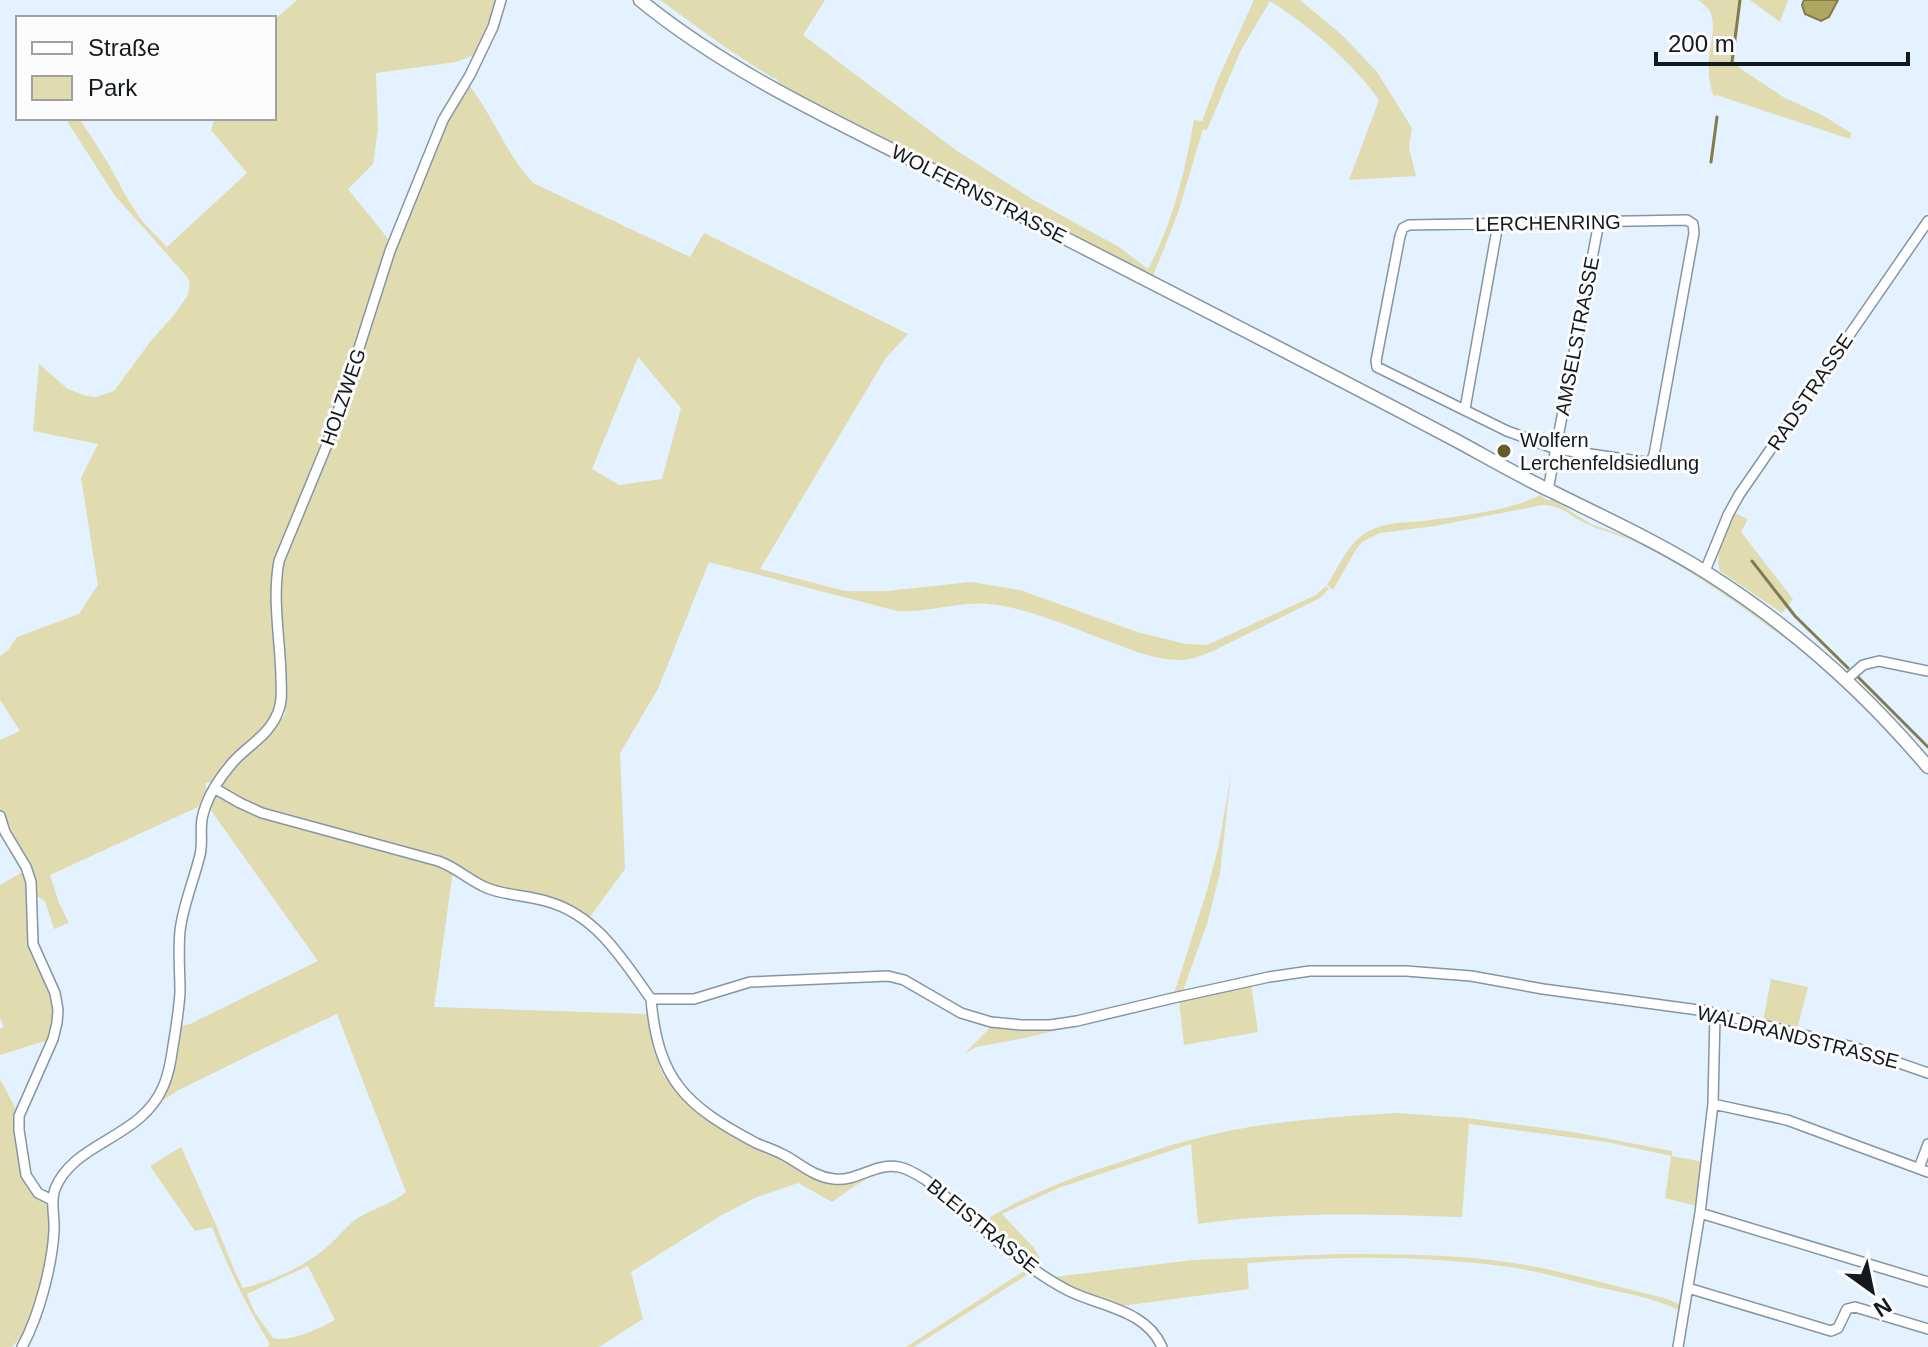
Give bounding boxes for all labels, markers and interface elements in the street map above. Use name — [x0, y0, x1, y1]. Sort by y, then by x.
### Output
legend — [16, 16, 276, 120]
scale bar — [1656, 16, 1908, 66]
text: 200 m — [1668, 30, 1735, 57]
text: Straße — [88, 34, 160, 61]
text: Park — [88, 74, 138, 101]
street label: WOLFERNSTRASSE — [888, 140, 1070, 248]
street label: LERCHENRING — [1475, 211, 1621, 235]
street label: AMSELSTRASSE — [1551, 255, 1603, 417]
street label: RADSTRASSE — [1763, 330, 1857, 454]
street label: HOLZWEG — [316, 346, 370, 448]
place label: Wolfern Lerchenfeldsiedlung — [1520, 429, 1699, 474]
marker: Wolfern Lerchenfeldsiedlung — [1495, 442, 1513, 460]
street label: WALDRANDSTRASSE — [1695, 1001, 1901, 1073]
street label: BLEISTRASSE — [923, 1174, 1043, 1278]
north arrow — [1832, 1251, 1912, 1331]
text: N — [1869, 1293, 1896, 1322]

